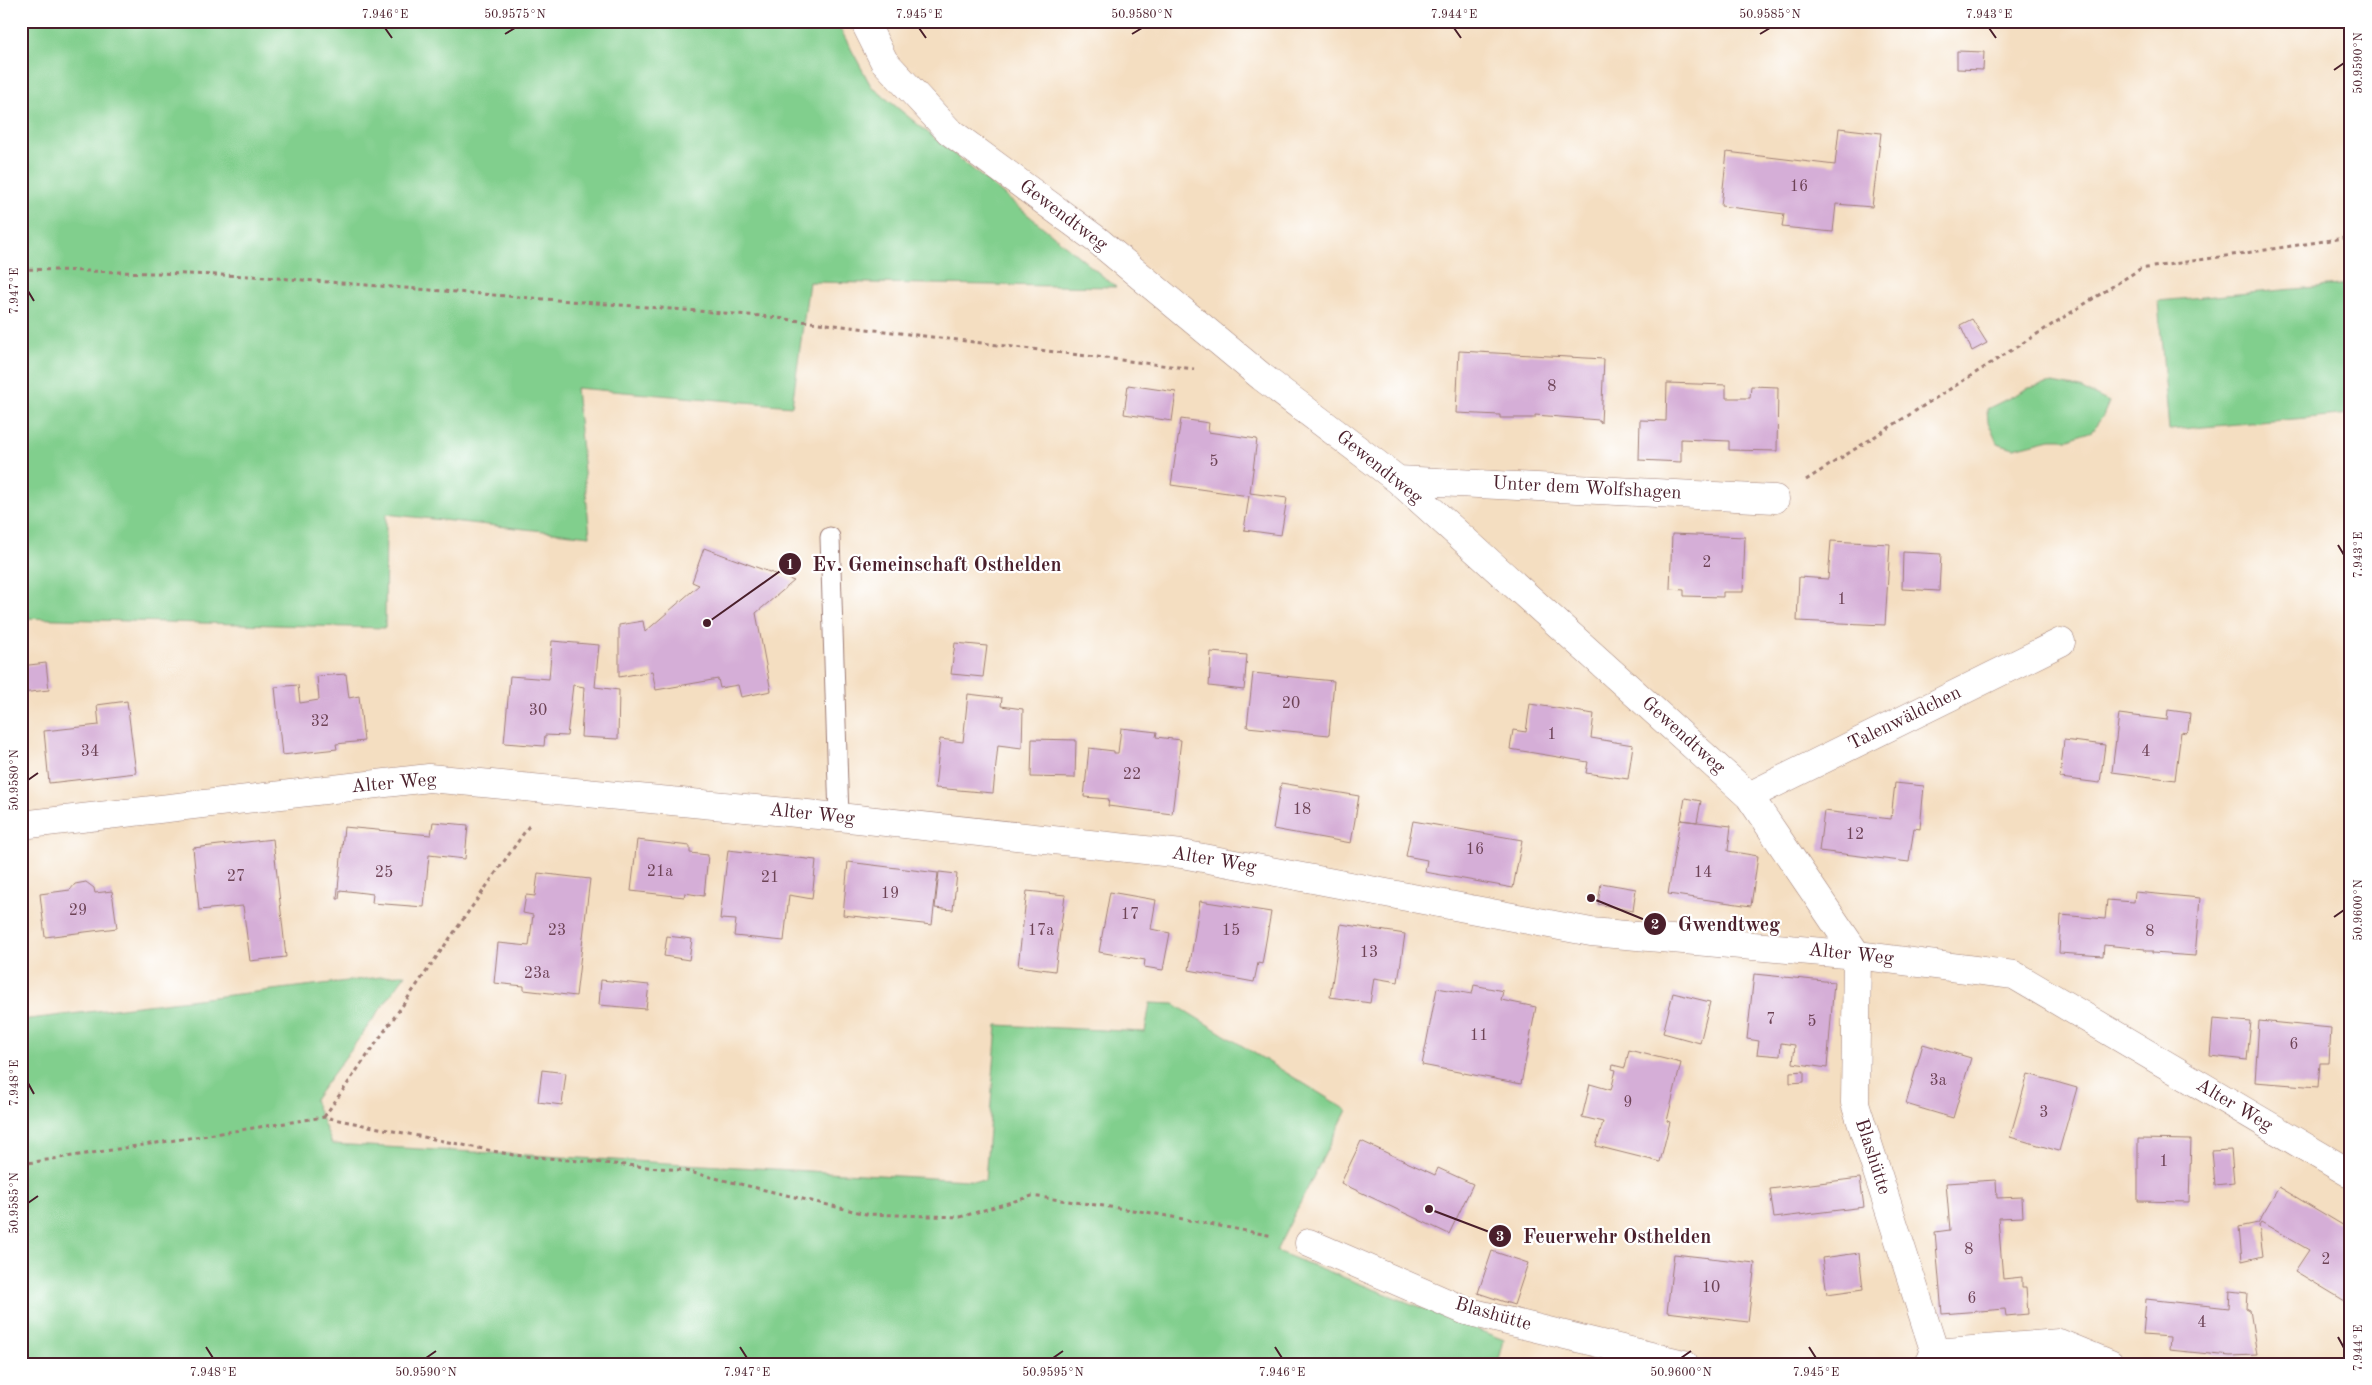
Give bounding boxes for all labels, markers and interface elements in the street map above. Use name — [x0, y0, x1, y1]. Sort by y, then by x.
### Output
text: 50.9575°N — [484, 8, 546, 21]
text: 7.945°E — [896, 8, 942, 21]
text: 50.9580°N — [1111, 8, 1173, 21]
text: 50.9585°N — [1739, 8, 1801, 21]
text: 7.946°E — [362, 9, 408, 21]
text: 7.944°E — [1431, 9, 1477, 21]
text: 7.943°E — [1966, 9, 2012, 21]
text: 50.9590°N — [2352, 32, 2365, 94]
street label: Gewendtweg — [1015, 177, 1111, 256]
house number: 16 — [1790, 179, 1808, 195]
text: 7.947°E — [9, 268, 21, 314]
house number: 8 — [1547, 379, 1557, 395]
street label: Gewendtweg — [1332, 428, 1426, 509]
house number: 5 — [1209, 454, 1219, 470]
street label: Unter dem Wolfshagen — [1492, 475, 1682, 503]
text: 7.943°E — [2353, 532, 2365, 578]
callout: Ev. Gemeinschaft Osthelden — [778, 546, 1072, 581]
house number: 2 — [1702, 555, 1712, 571]
text: Ev. Gemeinschaft Osthelden — [812, 556, 1062, 576]
text: 1 — [786, 558, 794, 573]
house number: 1 — [1837, 592, 1847, 608]
street label: Talenwäldchen — [1846, 684, 1964, 754]
street label: Gewendtweg — [1638, 694, 1729, 779]
house number: 20 — [1282, 696, 1300, 712]
house number: 30 — [529, 703, 547, 719]
house number: 32 — [311, 714, 329, 730]
house number: 1 — [1547, 727, 1557, 743]
house number: 34 — [81, 744, 99, 760]
house number: 4 — [2141, 744, 2151, 760]
text: 50.9580°N — [8, 749, 21, 811]
house number: 22 — [1123, 767, 1141, 783]
street label: Alter Weg — [351, 771, 438, 797]
street label: Alter Weg — [768, 801, 856, 829]
house number: 18 — [1293, 802, 1311, 818]
house number: 12 — [1846, 827, 1864, 843]
house number: 16 — [1466, 842, 1484, 858]
street label: Alter Weg — [1170, 844, 1259, 878]
house number: 21a — [647, 864, 673, 880]
house number: 25 — [375, 865, 393, 881]
house number: 14 — [1694, 865, 1712, 881]
house number: 27 — [227, 869, 245, 885]
house number: 21 — [761, 870, 779, 886]
text: 50.9600°N — [2352, 879, 2365, 941]
house number: 19 — [881, 886, 899, 902]
house number: 29 — [69, 903, 87, 919]
house number: 17 — [1121, 907, 1139, 923]
callout: Gwendtweg — [1642, 907, 1790, 942]
text: Gwendtweg — [1678, 916, 1780, 936]
text: 2 — [1651, 918, 1659, 933]
house number: 23 — [548, 923, 566, 939]
house number: 17a — [1028, 923, 1054, 939]
house number: 15 — [1222, 923, 1240, 939]
house number: 8 — [2145, 924, 2155, 940]
street label: Alter Weg — [1807, 941, 1895, 969]
house number: 13 — [1360, 945, 1378, 961]
house number: 23a — [524, 966, 550, 982]
house number: 7 — [1766, 1012, 1776, 1028]
house number: 5 — [1807, 1014, 1817, 1030]
house number: 11 — [1470, 1028, 1488, 1044]
house number: 6 — [2289, 1037, 2299, 1053]
text: 7.948°E — [9, 1060, 21, 1106]
house number: 3a — [1929, 1073, 1947, 1089]
street label: Alter Weg — [2192, 1076, 2276, 1137]
house number: 9 — [1623, 1095, 1633, 1111]
house number: 3 — [2039, 1105, 2049, 1121]
street label: Blashütte — [1851, 1117, 1893, 1197]
house number: 1 — [2159, 1154, 2169, 1170]
text: 50.9585°N — [8, 1172, 21, 1234]
callout: Feuerwehr Osthelden — [1487, 1218, 1721, 1253]
text: Feuerwehr Osthelden — [1523, 1228, 1711, 1248]
text: 3 — [1496, 1230, 1504, 1245]
house number: 8 — [1964, 1242, 1974, 1258]
house number: 2 — [2321, 1252, 2331, 1268]
house number: 10 — [1702, 1280, 1720, 1296]
house number: 6 — [1967, 1291, 1977, 1307]
street label: Blashütte — [1453, 1295, 1533, 1335]
house number: 4 — [2197, 1315, 2207, 1331]
text: 7.944°E — [2353, 1325, 2365, 1371]
text: 50.9590°N — [395, 1366, 457, 1379]
text: 50.9595°N — [1022, 1366, 1084, 1379]
text: 50.9600°N — [1650, 1366, 1712, 1379]
text: 7.945°E — [1793, 1366, 1839, 1379]
text: 7.948°E — [190, 1367, 236, 1379]
text: 7.947°E — [724, 1367, 770, 1379]
text: 7.946°E — [1259, 1367, 1305, 1379]

